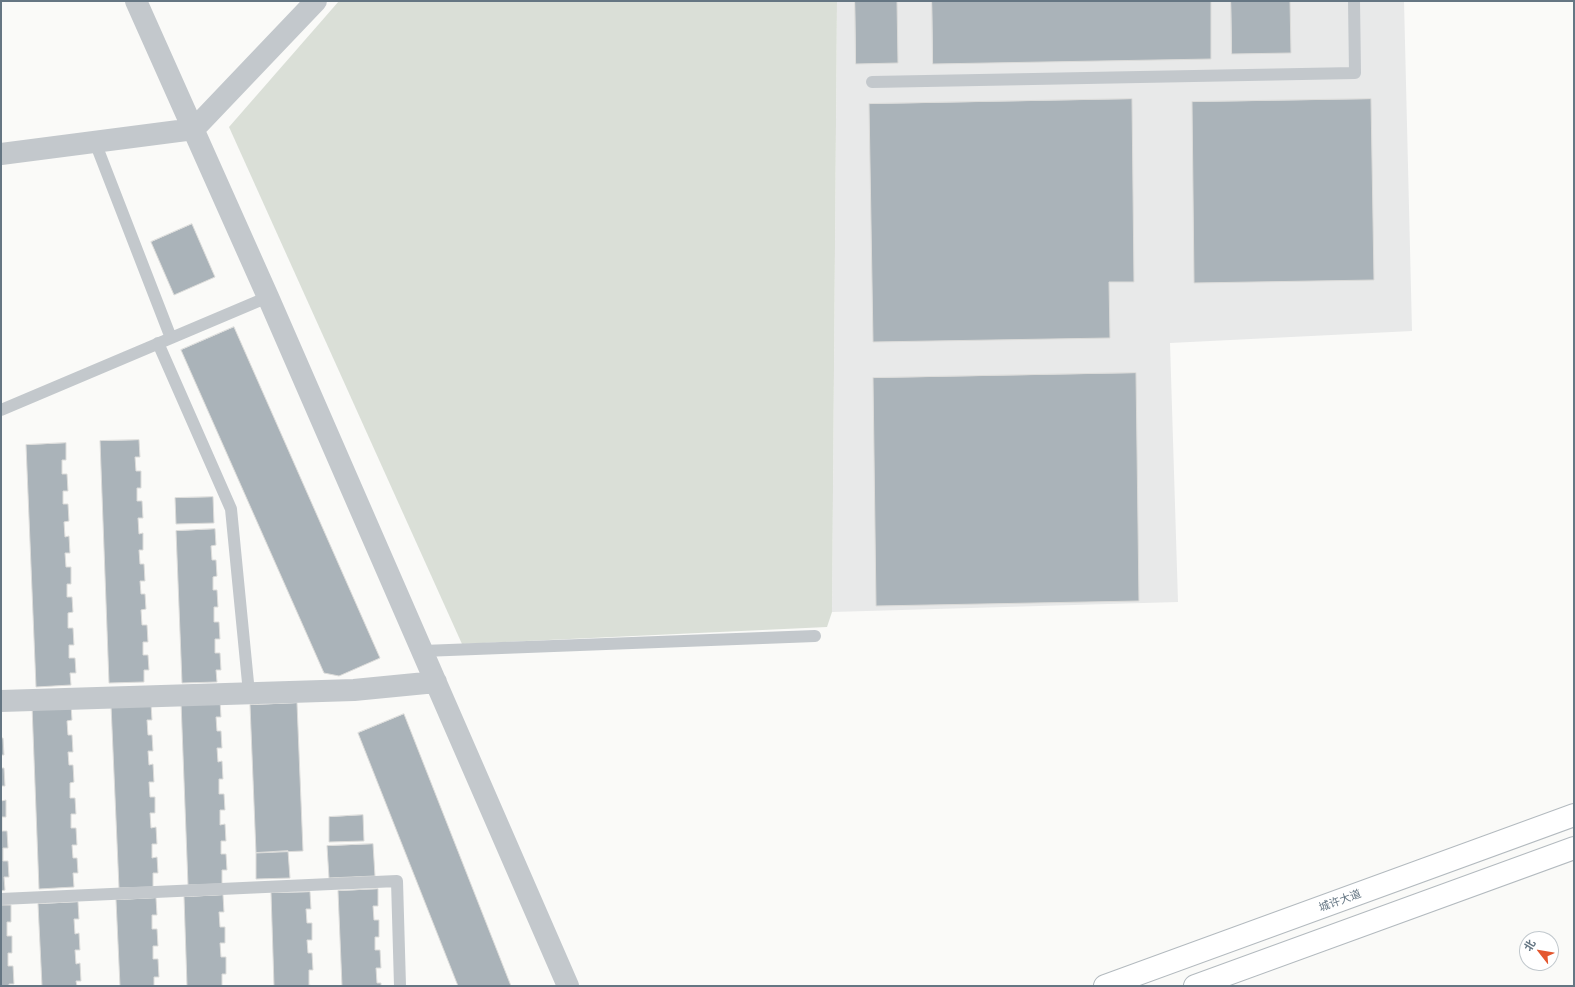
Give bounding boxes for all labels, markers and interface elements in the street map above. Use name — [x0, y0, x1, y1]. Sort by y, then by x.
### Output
street label: 城许大道 — [1317, 887, 1363, 915]
north arrow — [1519, 931, 1559, 971]
text: 北 — [1521, 937, 1538, 954]

